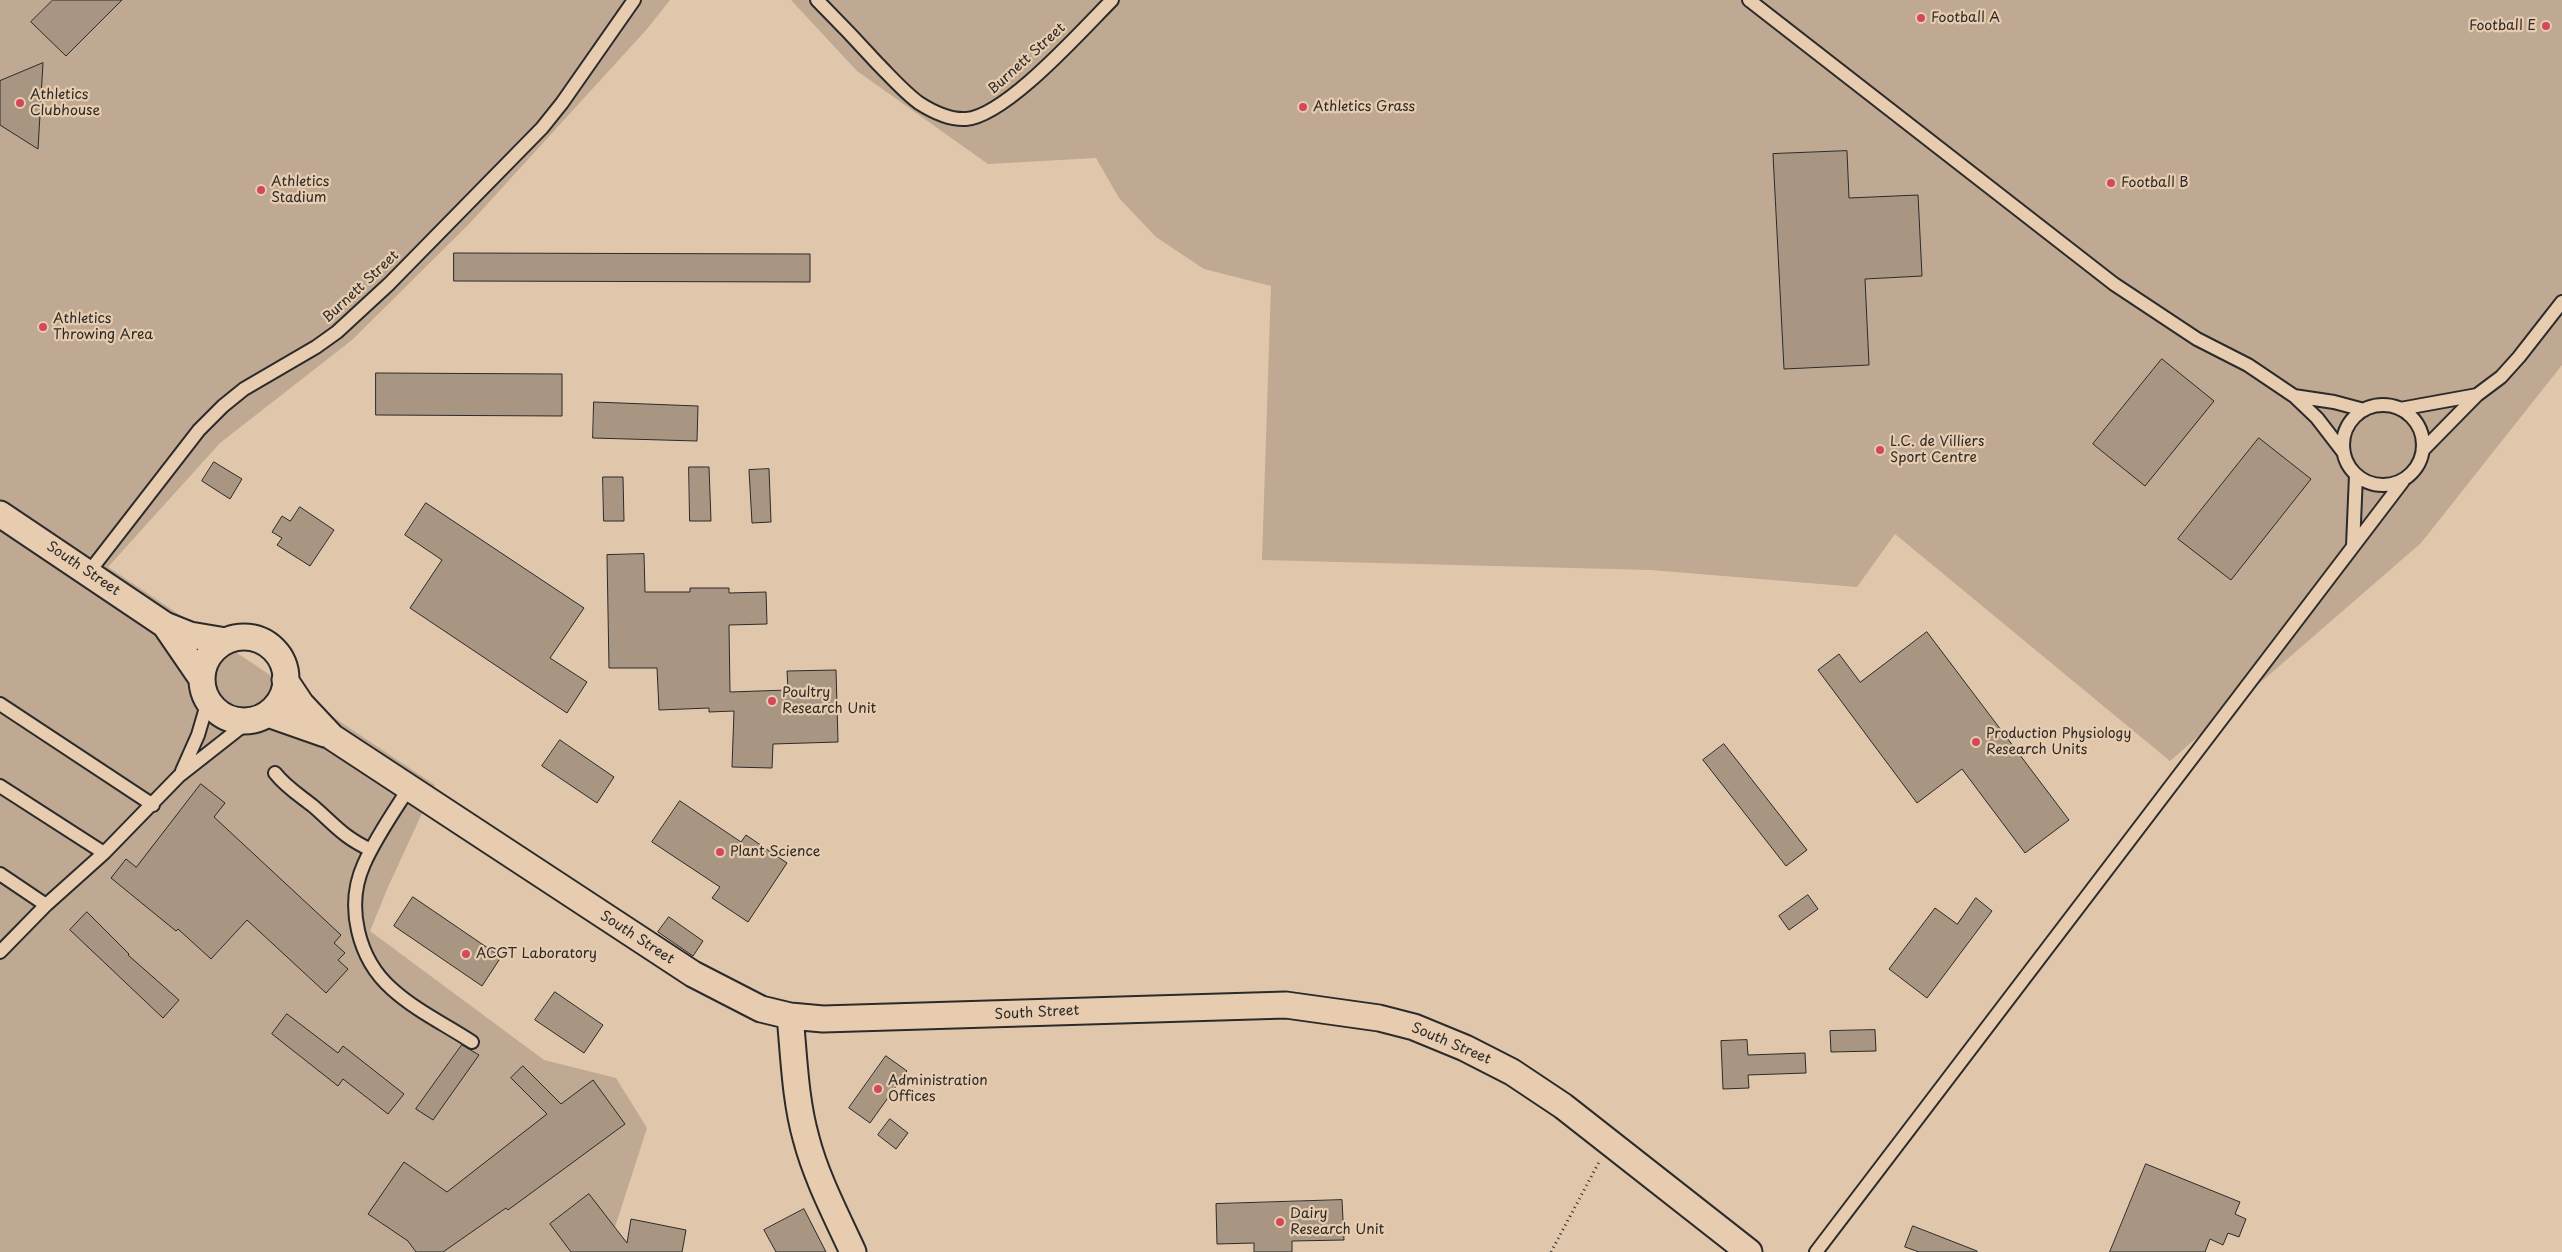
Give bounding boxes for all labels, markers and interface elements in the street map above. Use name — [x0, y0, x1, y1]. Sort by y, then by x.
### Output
place label: Football A — [1931, 10, 2000, 26]
marker: Football A — [1915, 12, 1927, 24]
place label: Football E — [2469, 18, 2536, 34]
street label: Burnett Street — [985, 20, 1069, 98]
marker: Football E — [2540, 20, 2552, 32]
place label: Athletics Clubhouse — [30, 87, 100, 120]
marker: Athletics Clubhouse — [14, 97, 26, 109]
place label: Athletics Grass — [1313, 99, 1415, 115]
marker: Athletics Grass — [1297, 101, 1309, 113]
place label: Athletics Stadium — [271, 174, 329, 206]
place label: Football B — [2121, 175, 2189, 191]
marker: Football B — [2105, 177, 2117, 189]
marker: Athletics Stadium — [255, 184, 267, 196]
street label: Burnett Street — [319, 247, 403, 327]
place label: Athletics Throwing Area — [53, 311, 153, 344]
marker: Athletics Throwing Area — [37, 321, 49, 333]
place label: L.C. de Villiers Sport Centre — [1890, 434, 1984, 467]
marker: L.C. de Villiers Sport Centre — [1874, 444, 1886, 456]
street label: South Street — [43, 538, 123, 600]
place label: Poultry Research Unit — [782, 685, 876, 718]
marker: Poultry Research Unit — [766, 695, 778, 707]
place label: Production Physiology Research Units — [1986, 726, 2131, 759]
marker: Production Physiology Research Units — [1970, 736, 1982, 748]
place label: Plant Science — [730, 844, 820, 860]
marker: Plant Science — [714, 846, 726, 858]
street label: South Street — [597, 908, 677, 968]
place label: ACGT Laboratory — [476, 946, 597, 962]
marker: ACGT Laboratory — [460, 948, 472, 960]
street label: South Street — [994, 1002, 1080, 1024]
street label: South Street — [1409, 1020, 1493, 1068]
place label: Administration Offices — [888, 1073, 988, 1106]
marker: Administration Offices — [872, 1083, 884, 1095]
place label: Dairy Research Unit — [1290, 1206, 1384, 1238]
marker: Dairy Research Unit — [1274, 1216, 1286, 1228]

